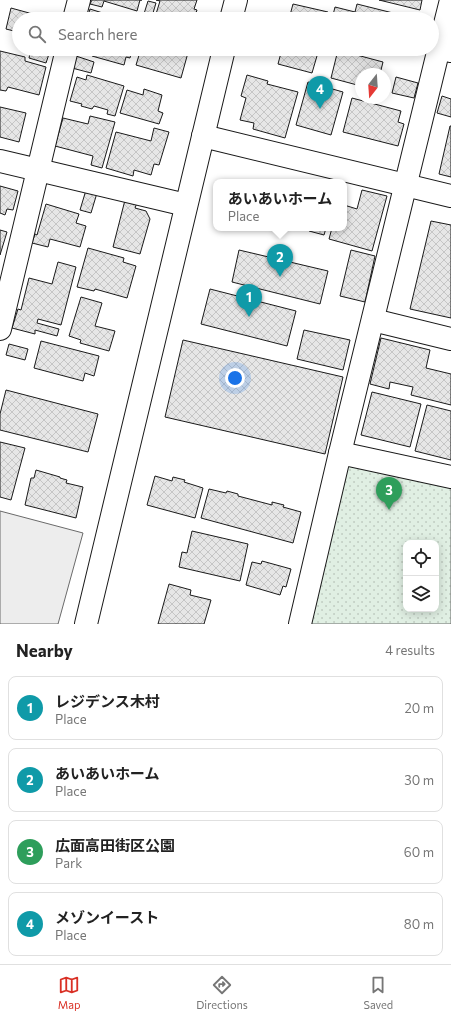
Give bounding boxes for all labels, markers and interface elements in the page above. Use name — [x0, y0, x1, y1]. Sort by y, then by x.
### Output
search box — [12, 12, 439, 56]
icon: search — [26, 23, 48, 45]
text: Search here — [58, 25, 137, 43]
north arrow — [355, 68, 391, 104]
pin: 4 — [307, 76, 333, 109]
popup — [213, 179, 347, 231]
text: あいあいホーム — [228, 189, 332, 207]
text: Place — [228, 208, 259, 224]
pin: 2 — [267, 244, 293, 277]
pin: 1 — [236, 284, 262, 317]
your location — [225, 368, 245, 388]
pin: 3 — [376, 477, 402, 510]
map controls — [403, 540, 439, 612]
button: locate — [403, 540, 439, 576]
button: layers — [403, 576, 439, 612]
text: Nearby — [16, 640, 73, 661]
text: 4 results — [385, 642, 435, 658]
text: レジデンス木村 — [55, 692, 160, 710]
text: 1 — [27, 700, 33, 716]
text: 20 m — [405, 700, 434, 716]
text: Place — [55, 711, 87, 727]
text: あいあいホーム — [55, 764, 160, 782]
text: 2 — [26, 772, 34, 788]
text: 30 m — [404, 772, 434, 788]
text: Place — [55, 783, 87, 799]
text: 広面高田街区公園 — [55, 836, 175, 854]
text: 3 — [26, 844, 34, 860]
text: 60 m — [404, 844, 434, 860]
text: Park — [55, 855, 82, 871]
text: メゾンイースト — [55, 908, 159, 926]
text: 4 — [26, 916, 34, 932]
text: 80 m — [404, 916, 434, 932]
text: Place — [55, 927, 87, 943]
tab: Map — [58, 974, 81, 1011]
tab: Directions — [196, 974, 248, 1011]
tab: Saved — [363, 974, 393, 1011]

